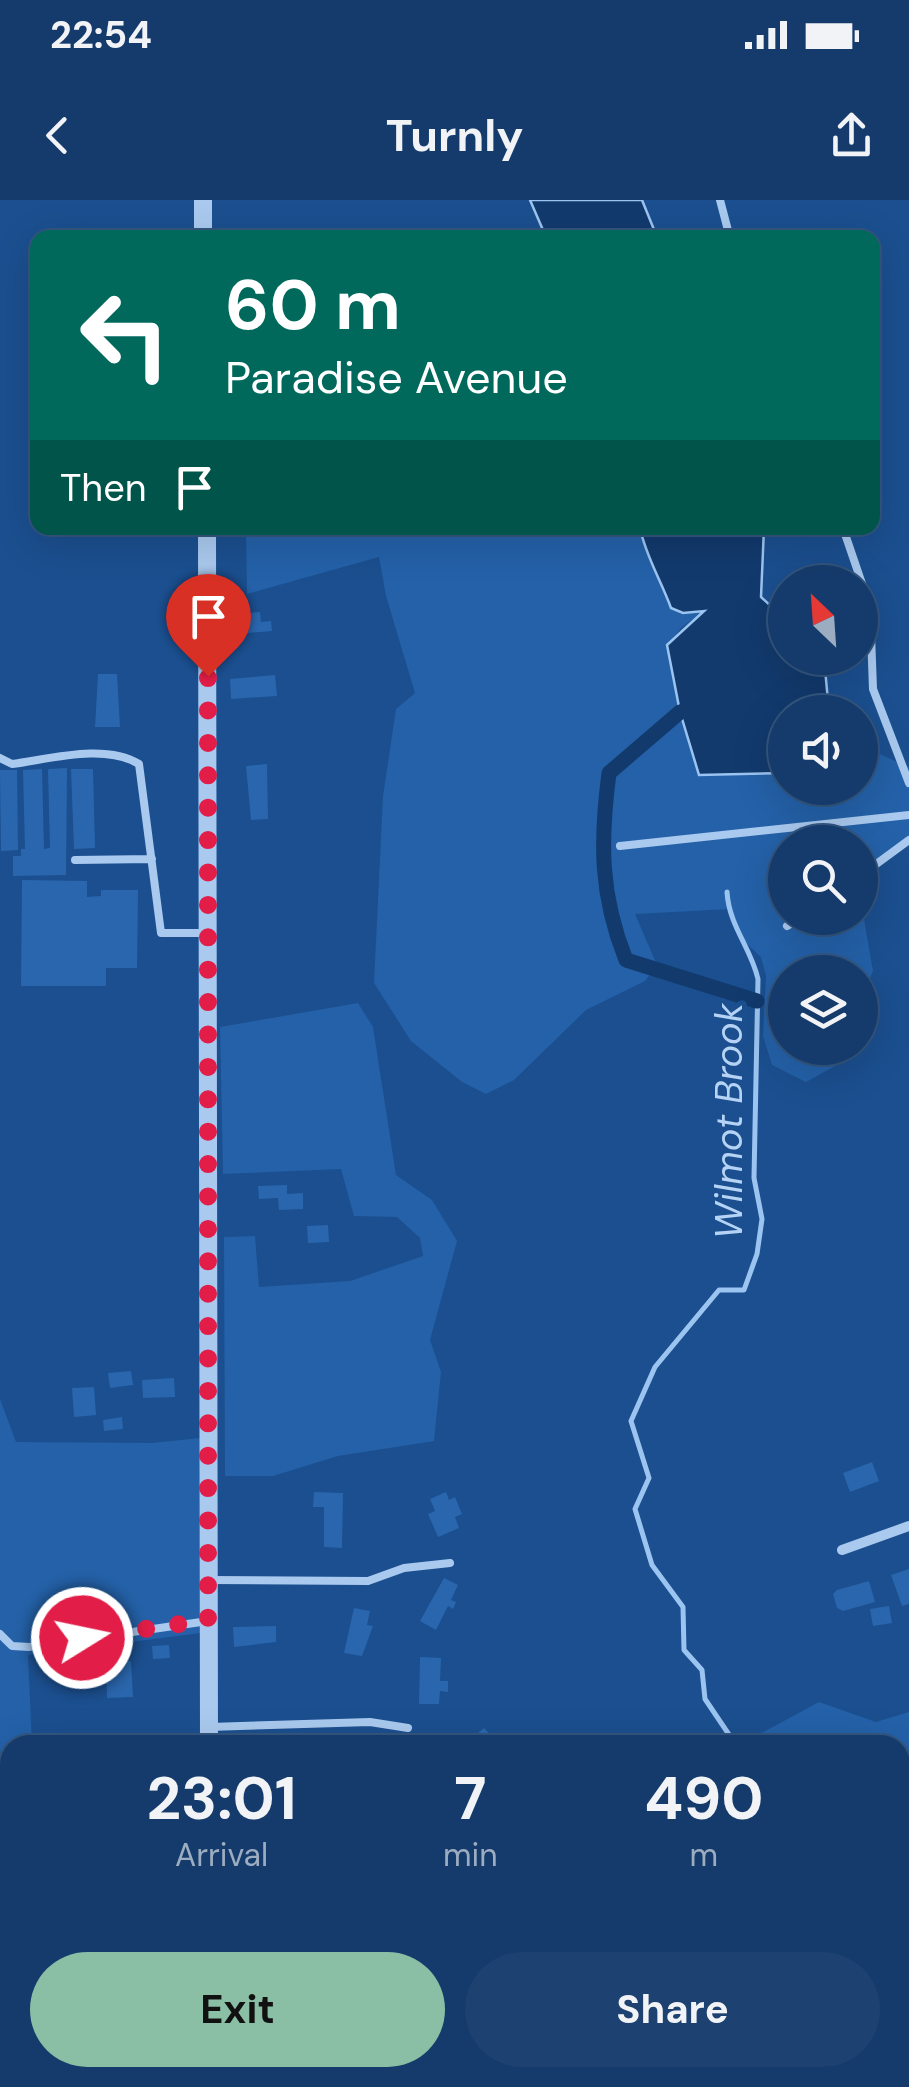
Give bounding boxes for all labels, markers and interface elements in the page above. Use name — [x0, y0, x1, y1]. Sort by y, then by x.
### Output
text: 22:54 — [50, 10, 152, 60]
text: Turnly — [386, 106, 523, 165]
icon: back — [30, 108, 85, 163]
icon: share — [824, 108, 879, 163]
text: 60 m — [225, 260, 401, 351]
icon: left — [60, 270, 190, 400]
text: Paradise Avenue — [225, 348, 568, 407]
icon: arrive — [167, 460, 222, 515]
text: Then — [60, 463, 147, 513]
north arrow — [768, 565, 878, 675]
map controls — [768, 565, 878, 1065]
pin — [166, 574, 251, 677]
icon: arrive — [181, 589, 236, 644]
button: sound — [768, 695, 878, 805]
button: search — [768, 825, 878, 935]
button: layers — [768, 955, 878, 1065]
water label: Wilmot Brook — [704, 1002, 754, 1239]
position arrow — [30, 1586, 134, 1690]
text: 23:01 — [146, 1759, 297, 1838]
text: 7 — [454, 1759, 486, 1838]
text: 490 — [644, 1759, 763, 1838]
text: Arrival — [175, 1834, 268, 1876]
text: min — [443, 1834, 498, 1876]
text: m — [690, 1834, 718, 1876]
button: Exit — [30, 1952, 445, 2067]
button: Share — [465, 1952, 880, 2067]

